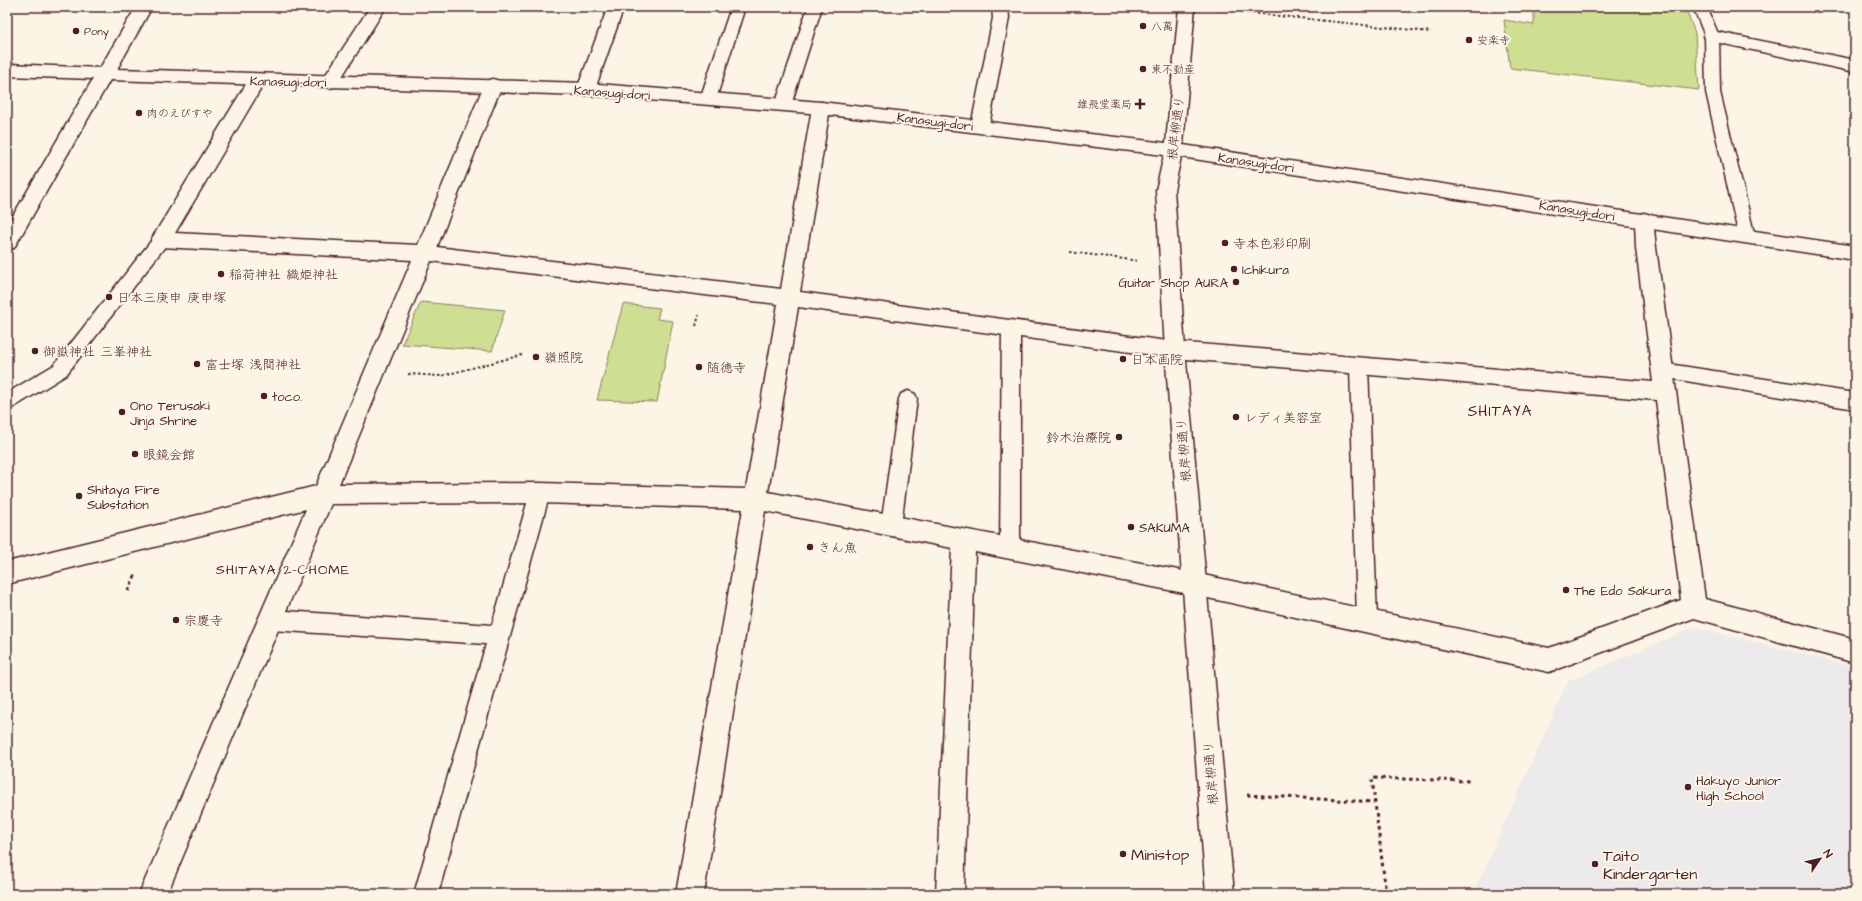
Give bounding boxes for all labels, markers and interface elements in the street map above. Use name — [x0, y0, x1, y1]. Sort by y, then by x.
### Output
place label: 八萬 — [1151, 19, 1173, 34]
marker: 八萬 — [1138, 21, 1148, 31]
place label: Pony — [84, 24, 109, 40]
marker: Pony — [71, 26, 81, 36]
place label: 安楽寺 — [1477, 33, 1510, 48]
marker: 安楽寺 — [1464, 35, 1474, 45]
place label: 東不動産 — [1151, 62, 1195, 77]
marker: 東不動産 — [1138, 64, 1148, 74]
street label: Kanasugi-dori — [250, 72, 326, 93]
street label: Kanasugi-dori — [573, 81, 651, 106]
street label: 根岸柳通り — [1163, 95, 1189, 161]
place label: 雄飛堂薬局 — [1077, 97, 1132, 112]
marker: 雄飛堂薬局 — [1135, 99, 1145, 109]
place label: 肉のえびすや — [147, 106, 213, 121]
marker: 肉のえびすや — [134, 108, 144, 118]
street label: Kanasugi-dori — [896, 108, 974, 137]
street label: Kanasugi-dori — [1217, 149, 1295, 178]
street label: Kanasugi-dori — [1537, 196, 1616, 227]
place label: 寺本色彩印刷 — [1233, 235, 1311, 253]
marker: 寺本色彩印刷 — [1220, 238, 1230, 248]
place label: Ichikura — [1242, 261, 1289, 279]
marker: Ichikura — [1229, 264, 1239, 274]
place label: 稲荷神社 織姫神社 — [229, 266, 338, 284]
marker: 稲荷神社 織姫神社 — [216, 269, 226, 279]
place label: Guitar Shop AURA — [1118, 274, 1229, 292]
marker: Guitar Shop AURA — [1231, 277, 1241, 287]
place label: 日本三庚申 庚申塚 — [117, 289, 226, 307]
marker: 日本三庚申 庚申塚 — [104, 292, 114, 302]
place label: 御嶽神社 三峯神社 — [43, 343, 152, 361]
marker: 御嶽神社 三峯神社 — [30, 346, 40, 356]
place label: 嶺照院 — [544, 349, 583, 367]
place label: 日本画院 — [1131, 351, 1183, 369]
marker: 嶺照院 — [531, 352, 541, 362]
marker: 日本画院 — [1118, 354, 1128, 364]
place label: 富士塚 浅間神社 — [205, 356, 301, 374]
marker: 富士塚 浅間神社 — [192, 359, 202, 369]
place label: 随徳寺 — [707, 359, 746, 377]
marker: 随徳寺 — [694, 362, 704, 372]
place label: toco. — [272, 388, 302, 406]
marker: toco. — [259, 391, 269, 401]
place label: Ono Terusaki Jinja Shrine — [130, 397, 210, 430]
district label: SHITAYA — [1468, 401, 1532, 422]
marker: Ono Terusaki Jinja Shrine — [117, 407, 127, 417]
place label: レディ美容室 — [1244, 409, 1322, 427]
marker: レディ美容室 — [1231, 412, 1241, 422]
street label: 根岸柳通り — [1172, 417, 1196, 483]
place label: 鈴木治療院 — [1046, 429, 1111, 447]
marker: 鈴木治療院 — [1114, 432, 1124, 442]
place label: 眼鏡会館 — [143, 446, 195, 464]
marker: 眼鏡会館 — [130, 449, 140, 459]
place label: Shitaya Fire Substation — [87, 481, 160, 514]
marker: Shitaya Fire Substation — [74, 491, 84, 501]
place label: SAKUMA — [1139, 519, 1191, 537]
marker: SAKUMA — [1126, 522, 1136, 532]
place label: きん魚 — [818, 539, 857, 557]
marker: きん魚 — [805, 542, 815, 552]
district label: SHITAYA 2-CHOME — [216, 560, 350, 580]
place label: The Edo Sakura — [1574, 582, 1671, 600]
marker: The Edo Sakura — [1561, 585, 1571, 595]
place label: 宗慶寺 — [184, 612, 223, 630]
marker: 宗慶寺 — [171, 615, 181, 625]
street label: 根岸柳通り — [1199, 740, 1223, 806]
place label: Hakuyo Junior High School — [1696, 772, 1781, 806]
marker: Hakuyo Junior High School — [1683, 782, 1693, 792]
north arrow — [1800, 839, 1840, 879]
place label: Ministop — [1131, 844, 1190, 866]
place label: Taito Kindergarten — [1603, 845, 1697, 886]
text: N — [1820, 847, 1836, 861]
marker: Ministop — [1118, 849, 1128, 859]
marker: Taito Kindergarten — [1590, 859, 1600, 869]

